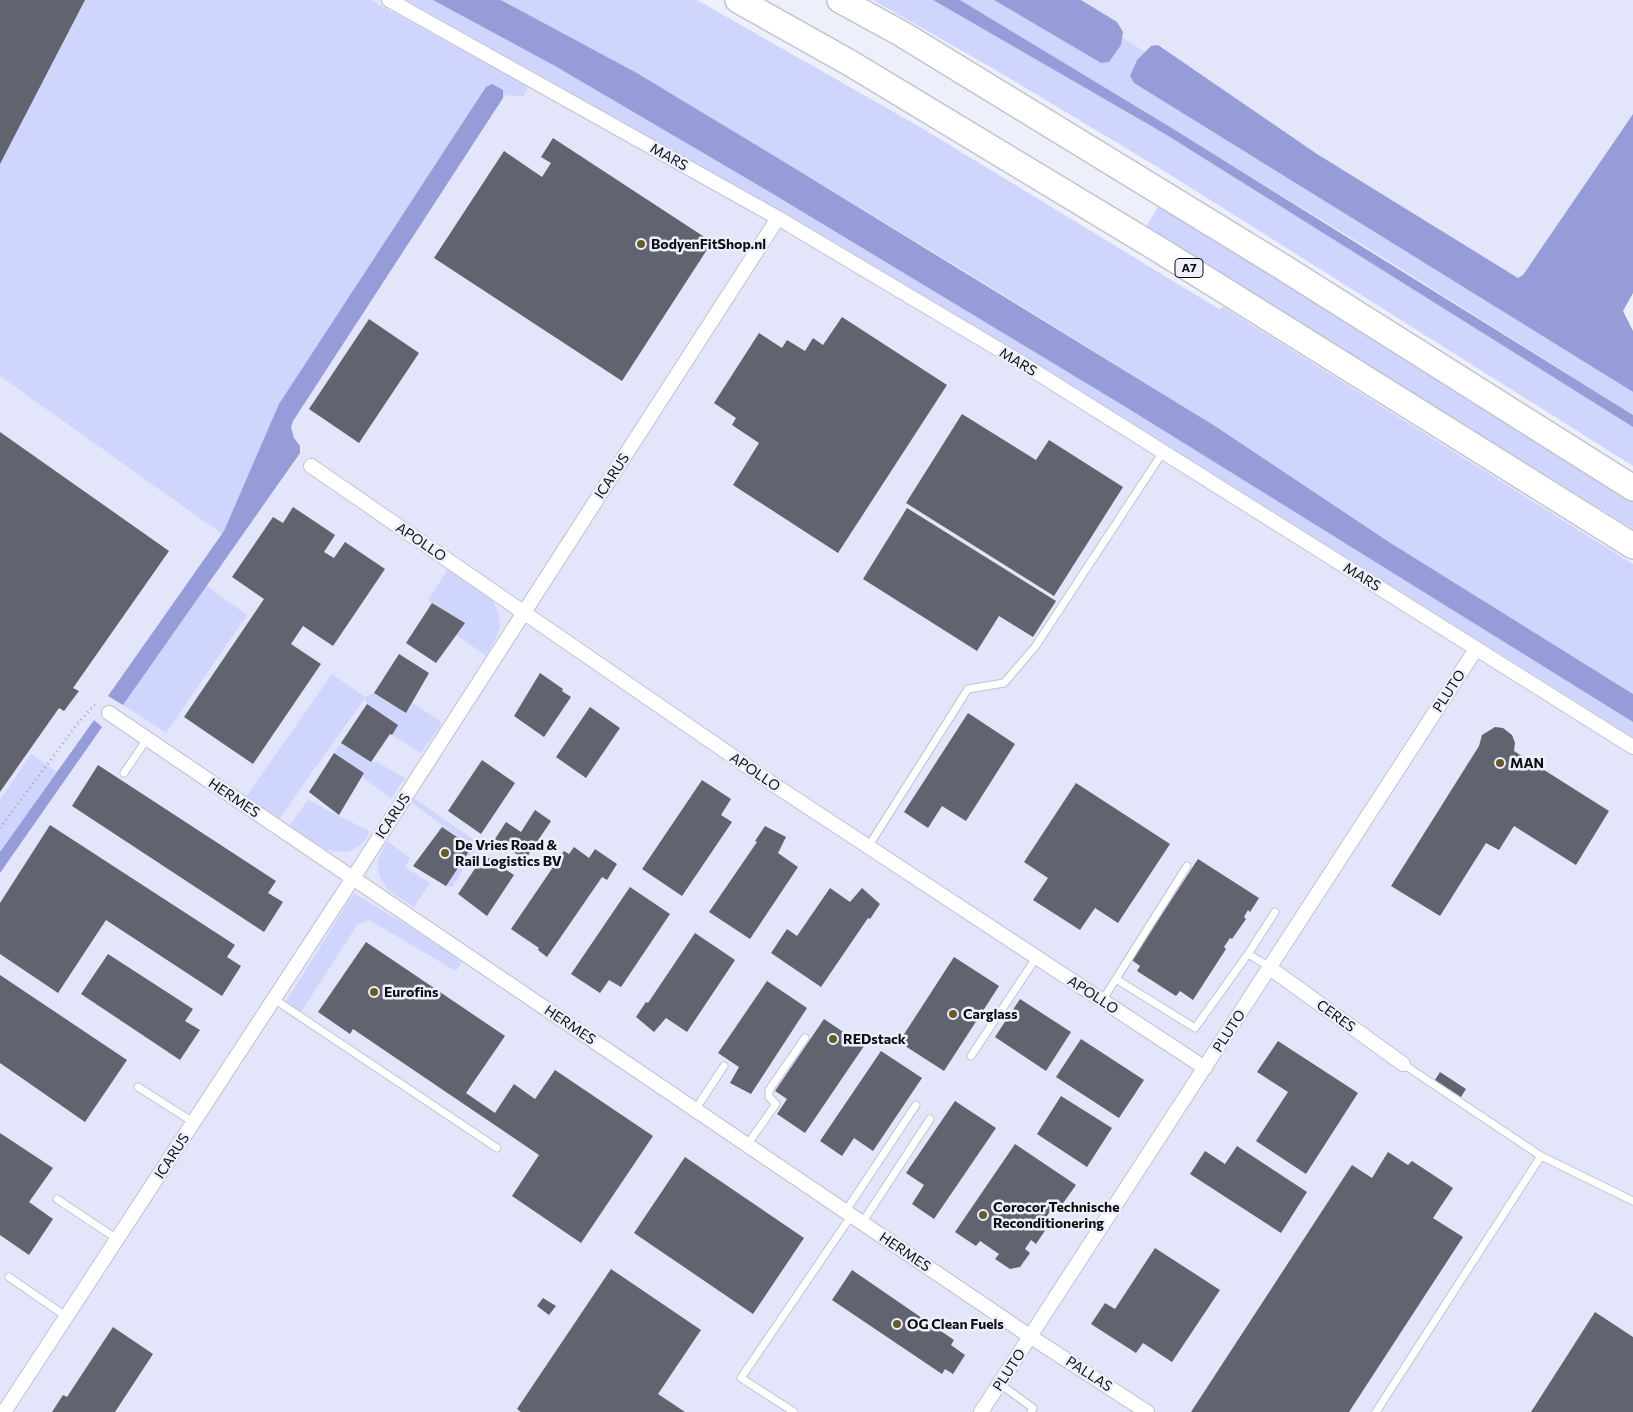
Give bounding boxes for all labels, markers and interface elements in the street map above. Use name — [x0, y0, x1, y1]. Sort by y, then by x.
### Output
street label: MARS — [647, 140, 691, 174]
place label: BodyenFitShop.nl — [651, 236, 766, 252]
marker: BodyenFitShop.nl — [635, 238, 647, 250]
road number: A7 — [1175, 258, 1203, 278]
street label: MARS — [996, 344, 1040, 380]
street label: ICARUS — [591, 450, 633, 502]
street label: APOLLO — [393, 519, 449, 565]
street label: MARS — [1340, 559, 1384, 595]
street label: PLUTO — [1429, 667, 1469, 715]
street label: APOLLO — [727, 749, 783, 795]
place label: MAN — [1510, 755, 1544, 771]
marker: MAN — [1494, 757, 1506, 769]
street label: HERMES — [205, 775, 263, 821]
street label: ICARUS — [372, 790, 414, 842]
place label: De Vries Road & Rail Logistics BV — [455, 837, 562, 870]
marker: De Vries Road & Rail Logistics BV — [439, 847, 451, 859]
street label: APOLLO — [1064, 972, 1122, 1018]
place label: Eurofins — [384, 984, 438, 1000]
marker: Eurofins — [368, 986, 380, 998]
street label: CERES — [1313, 996, 1359, 1036]
street label: HERMES — [541, 1002, 599, 1048]
place label: Carglass — [963, 1006, 1018, 1022]
street label: PLUTO — [1209, 1007, 1249, 1055]
marker: Carglass — [947, 1008, 959, 1020]
place label: REDstack — [843, 1031, 906, 1047]
marker: REDstack — [827, 1033, 839, 1045]
street label: ICARUS — [151, 1130, 193, 1182]
place label: Corocor Technische Reconditionering — [993, 1199, 1120, 1232]
marker: Corocor Technische Reconditionering — [977, 1209, 989, 1221]
street label: HERMES — [876, 1229, 934, 1275]
place label: OG Clean Fuels — [907, 1316, 1004, 1332]
marker: OG Clean Fuels — [891, 1318, 903, 1330]
street label: PLUTO — [989, 1346, 1029, 1394]
street label: PALLAS — [1063, 1353, 1115, 1395]

